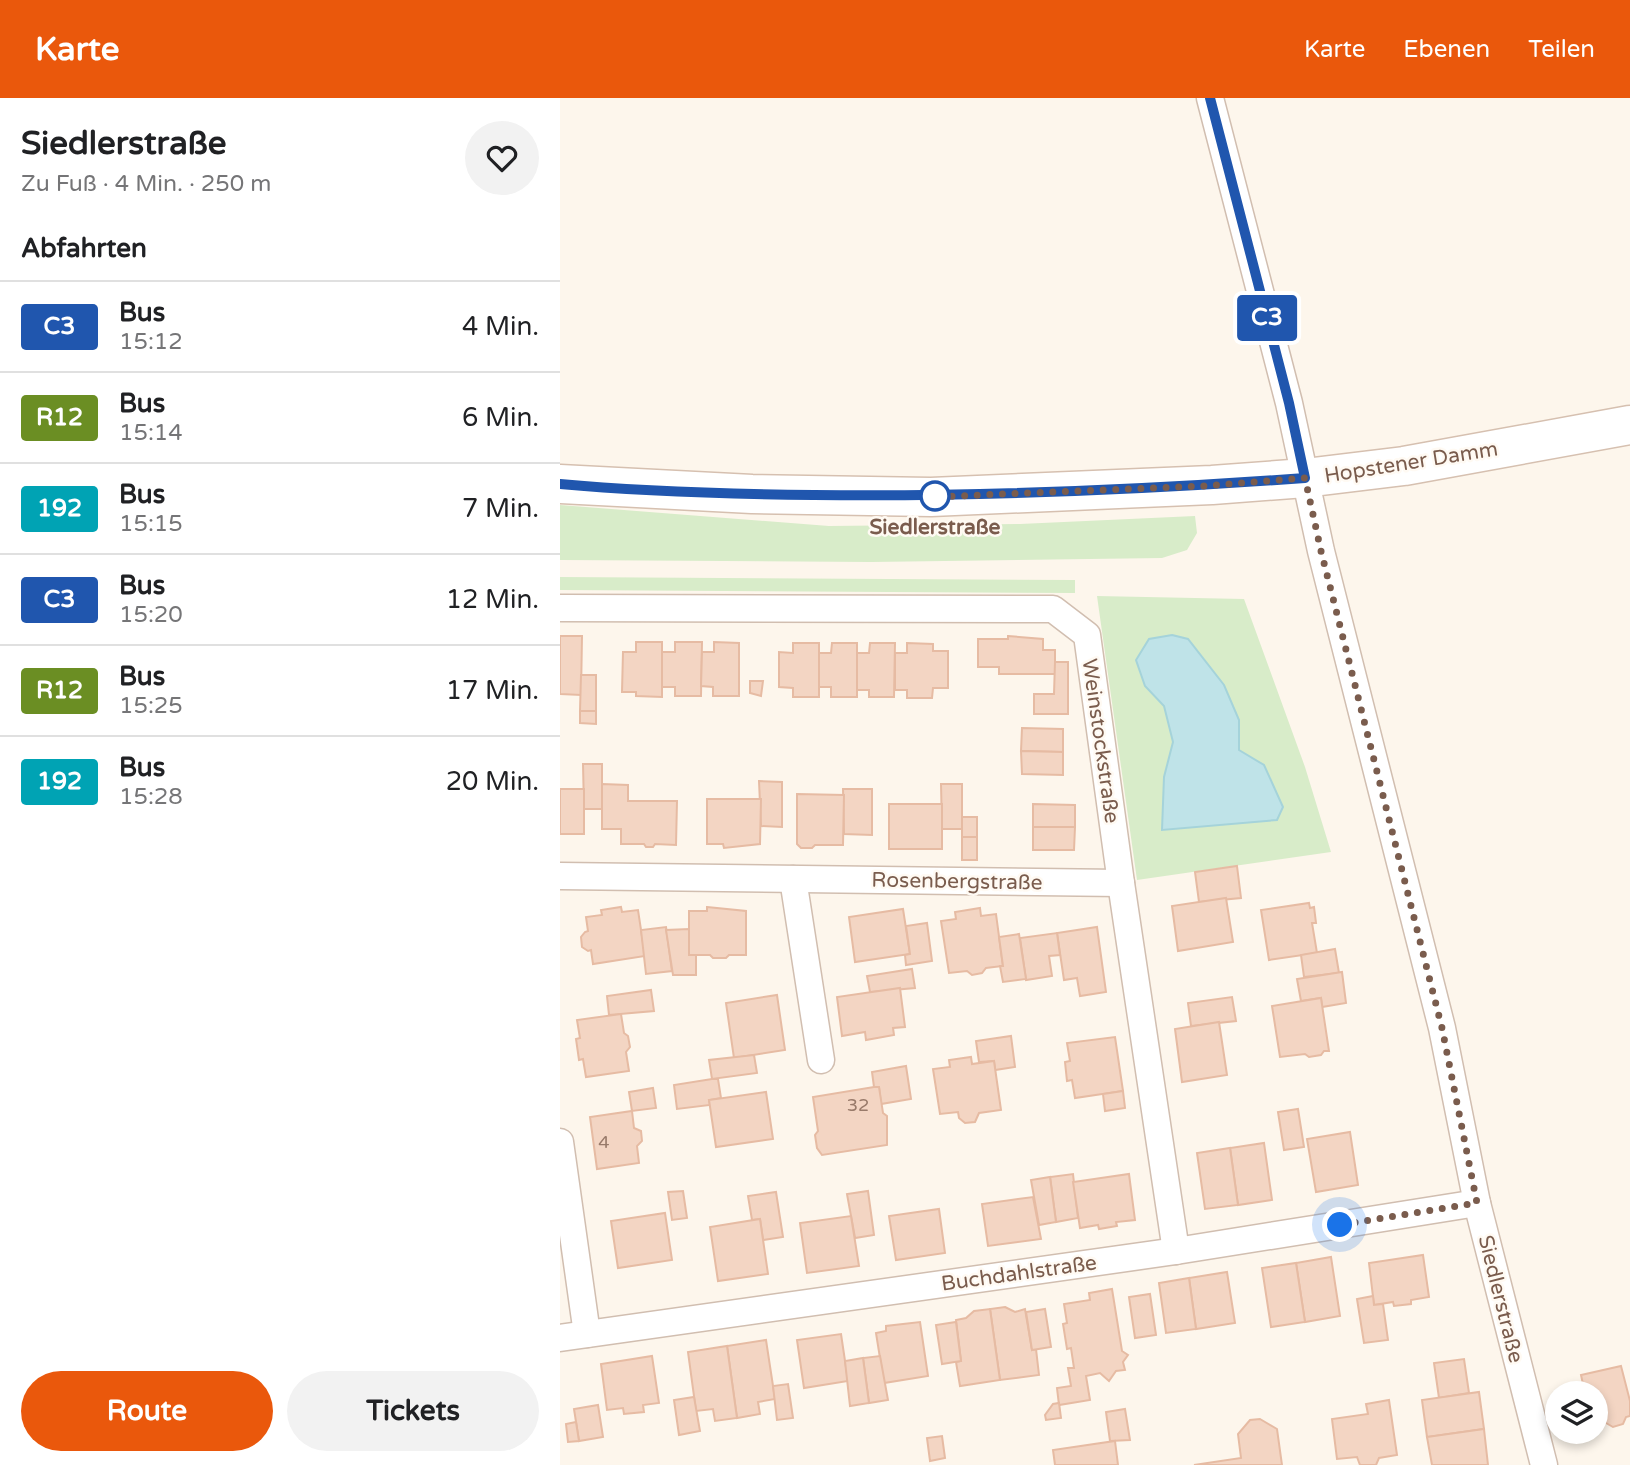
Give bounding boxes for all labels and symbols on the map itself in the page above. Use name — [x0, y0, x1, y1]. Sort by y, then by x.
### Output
line badge: C3 — [1236, 295, 1298, 341]
street label: Hopstener Damm — [1322, 436, 1500, 489]
marker: Siedlerstraße — [920, 481, 950, 511]
place label: Siedlerstraße — [870, 515, 1001, 540]
street label: Weinstockstraße — [1077, 657, 1124, 825]
street label: Rosenbergstraße — [871, 868, 1043, 895]
house number: 32 — [847, 1094, 869, 1116]
house number: 4 — [598, 1131, 610, 1153]
your location — [1322, 1207, 1357, 1242]
street label: Siedlerstraße — [1473, 1233, 1528, 1366]
street label: Buchdahlstraße — [940, 1250, 1099, 1297]

